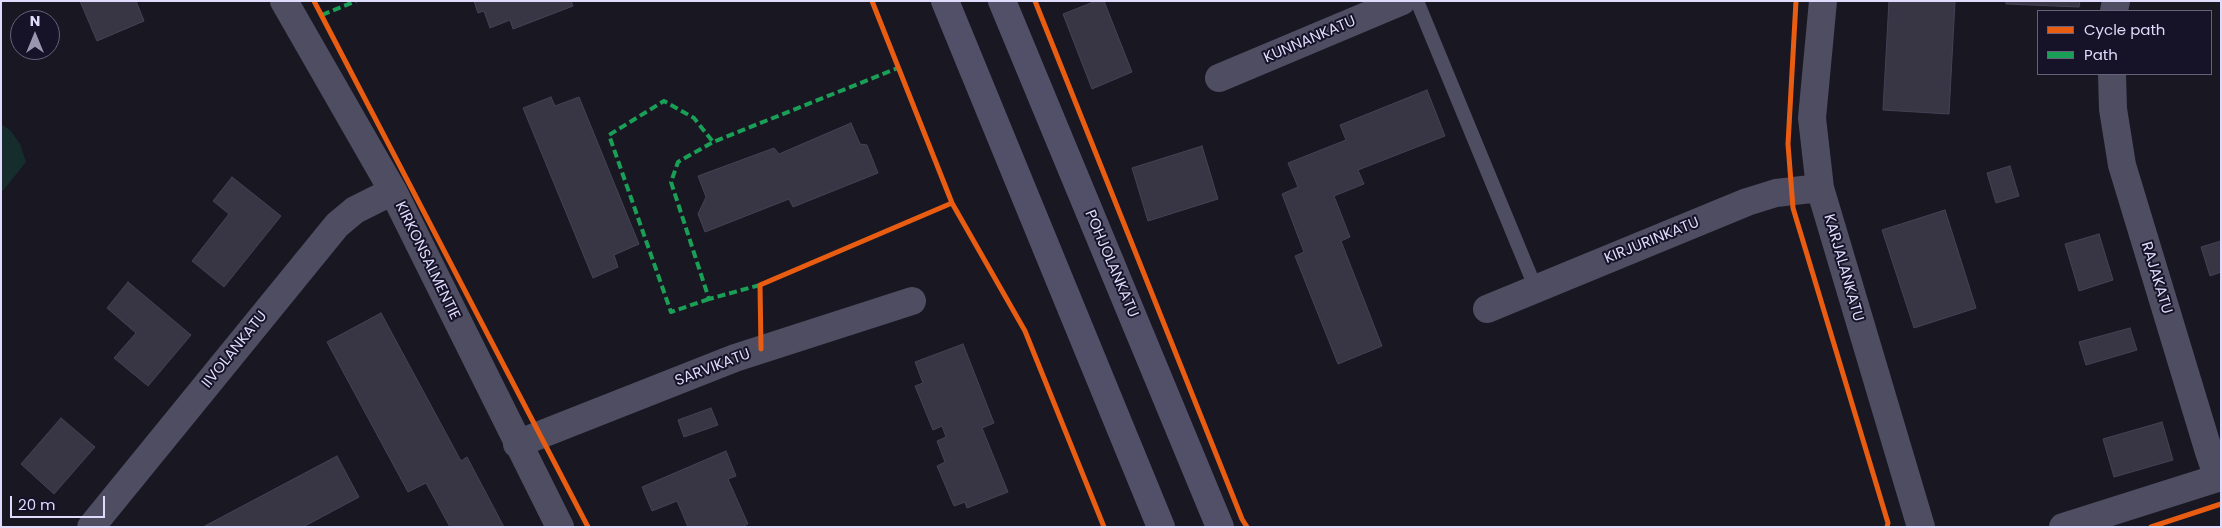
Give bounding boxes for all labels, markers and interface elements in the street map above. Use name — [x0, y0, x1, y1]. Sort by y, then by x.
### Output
north arrow — [10, 10, 60, 60]
legend — [2037, 10, 2212, 75]
text: N — [30, 11, 40, 31]
street label: KUNNANKATU — [1261, 13, 1359, 67]
text: Cycle path — [2084, 19, 2165, 40]
text: Path — [2084, 44, 2118, 65]
street label: KIRKONSALMENTIE — [391, 199, 463, 323]
street label: POHJOLANKATU — [1080, 208, 1142, 320]
street label: KARJALANKATU — [1819, 212, 1867, 324]
street label: KIRJURINKATU — [1602, 214, 1702, 268]
street label: RAJAKATU — [2136, 240, 2176, 316]
street label: IIVOLANKATU — [198, 308, 272, 392]
street label: SARVIKATU — [673, 345, 753, 391]
scale bar — [12, 486, 108, 518]
text: 20 m — [18, 494, 56, 515]

